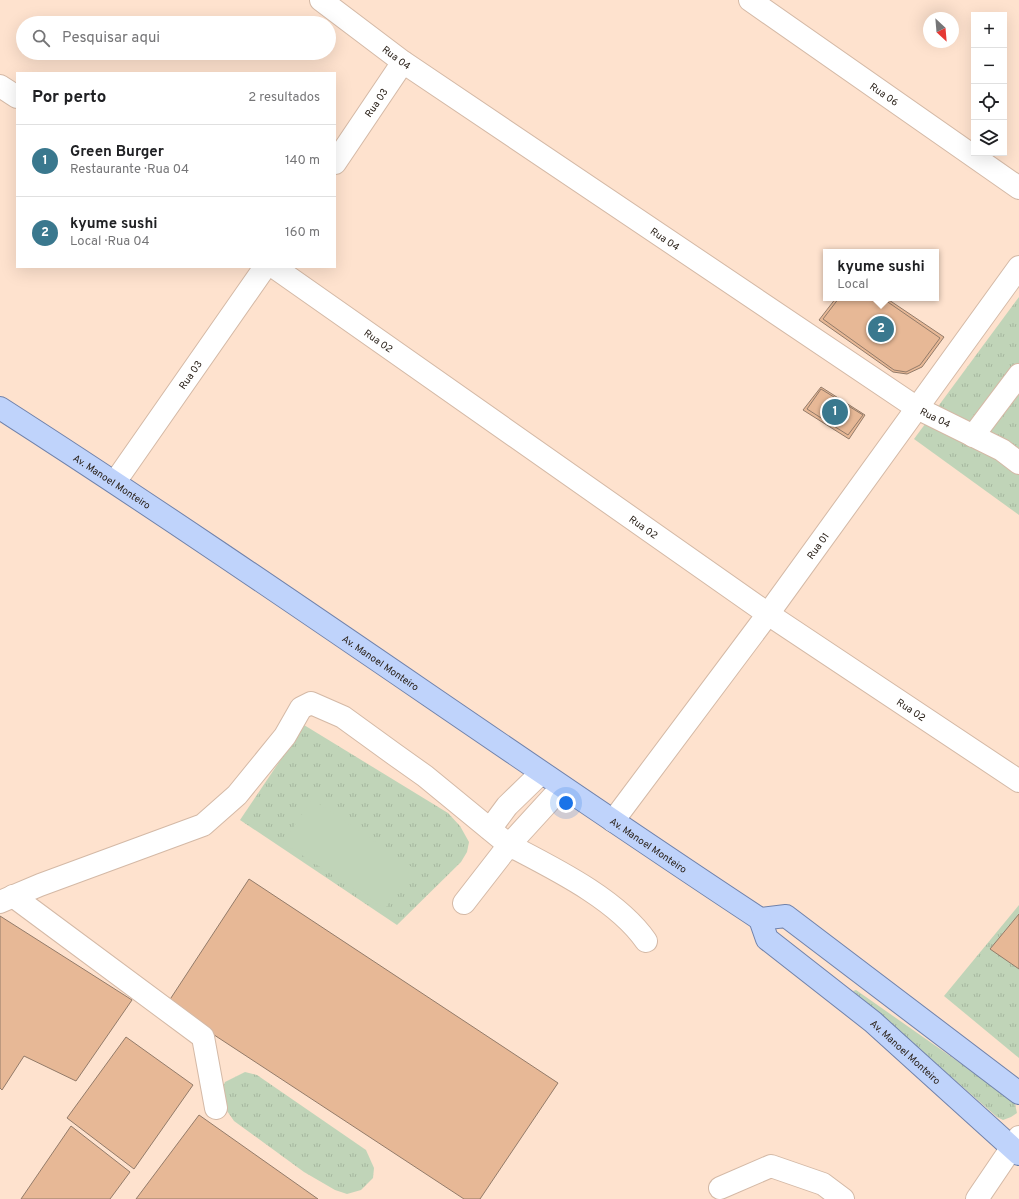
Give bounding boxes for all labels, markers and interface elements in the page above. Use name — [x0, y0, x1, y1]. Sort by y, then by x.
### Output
north arrow — [923, 12, 959, 48]
map controls — [971, 12, 1007, 156]
button: + — [971, 12, 1007, 48]
search box — [16, 16, 336, 60]
icon: search — [30, 27, 52, 49]
text: Pesquisar aqui — [62, 29, 160, 48]
street label: Rua 04 — [379, 44, 413, 73]
button: − — [971, 48, 1007, 84]
street label: Rua 06 — [867, 81, 901, 110]
button: locate — [971, 84, 1007, 120]
street label: Rua 03 — [363, 86, 391, 120]
text: Por perto — [32, 87, 106, 109]
text: 2 resultados — [248, 90, 320, 106]
button: layers — [971, 120, 1007, 156]
text: Green Burger — [70, 143, 164, 162]
text: 1 — [42, 153, 48, 169]
text: 140 m — [285, 153, 320, 169]
text: Restaurante · Rua 04 — [70, 162, 189, 178]
text: kyume sushi — [70, 215, 158, 234]
text: 2 — [41, 225, 49, 241]
text: 160 m — [285, 225, 320, 241]
street label: Rua 04 — [647, 225, 682, 254]
text: Local · Rua 04 — [70, 234, 150, 250]
popup — [823, 249, 939, 301]
text: kyume sushi — [837, 258, 925, 277]
text: Local — [837, 277, 869, 293]
pin: 2 — [868, 314, 894, 344]
street label: Rua 02 — [361, 327, 395, 356]
street label: Rua 03 — [177, 358, 206, 392]
pin: 1 — [822, 397, 848, 427]
street label: Rua 04 — [917, 405, 952, 431]
street label: Av. Manoel Monteiro — [70, 452, 153, 513]
street label: Rua 02 — [626, 513, 660, 543]
street label: Rua 01 — [805, 531, 833, 562]
street label: Av. Manoel Monteiro — [339, 633, 421, 695]
street label: Rua 02 — [894, 696, 928, 725]
your location — [556, 793, 576, 813]
street label: Av. Manoel Monteiro — [607, 815, 689, 877]
street label: Av. Manoel Monteiro — [867, 1018, 943, 1088]

